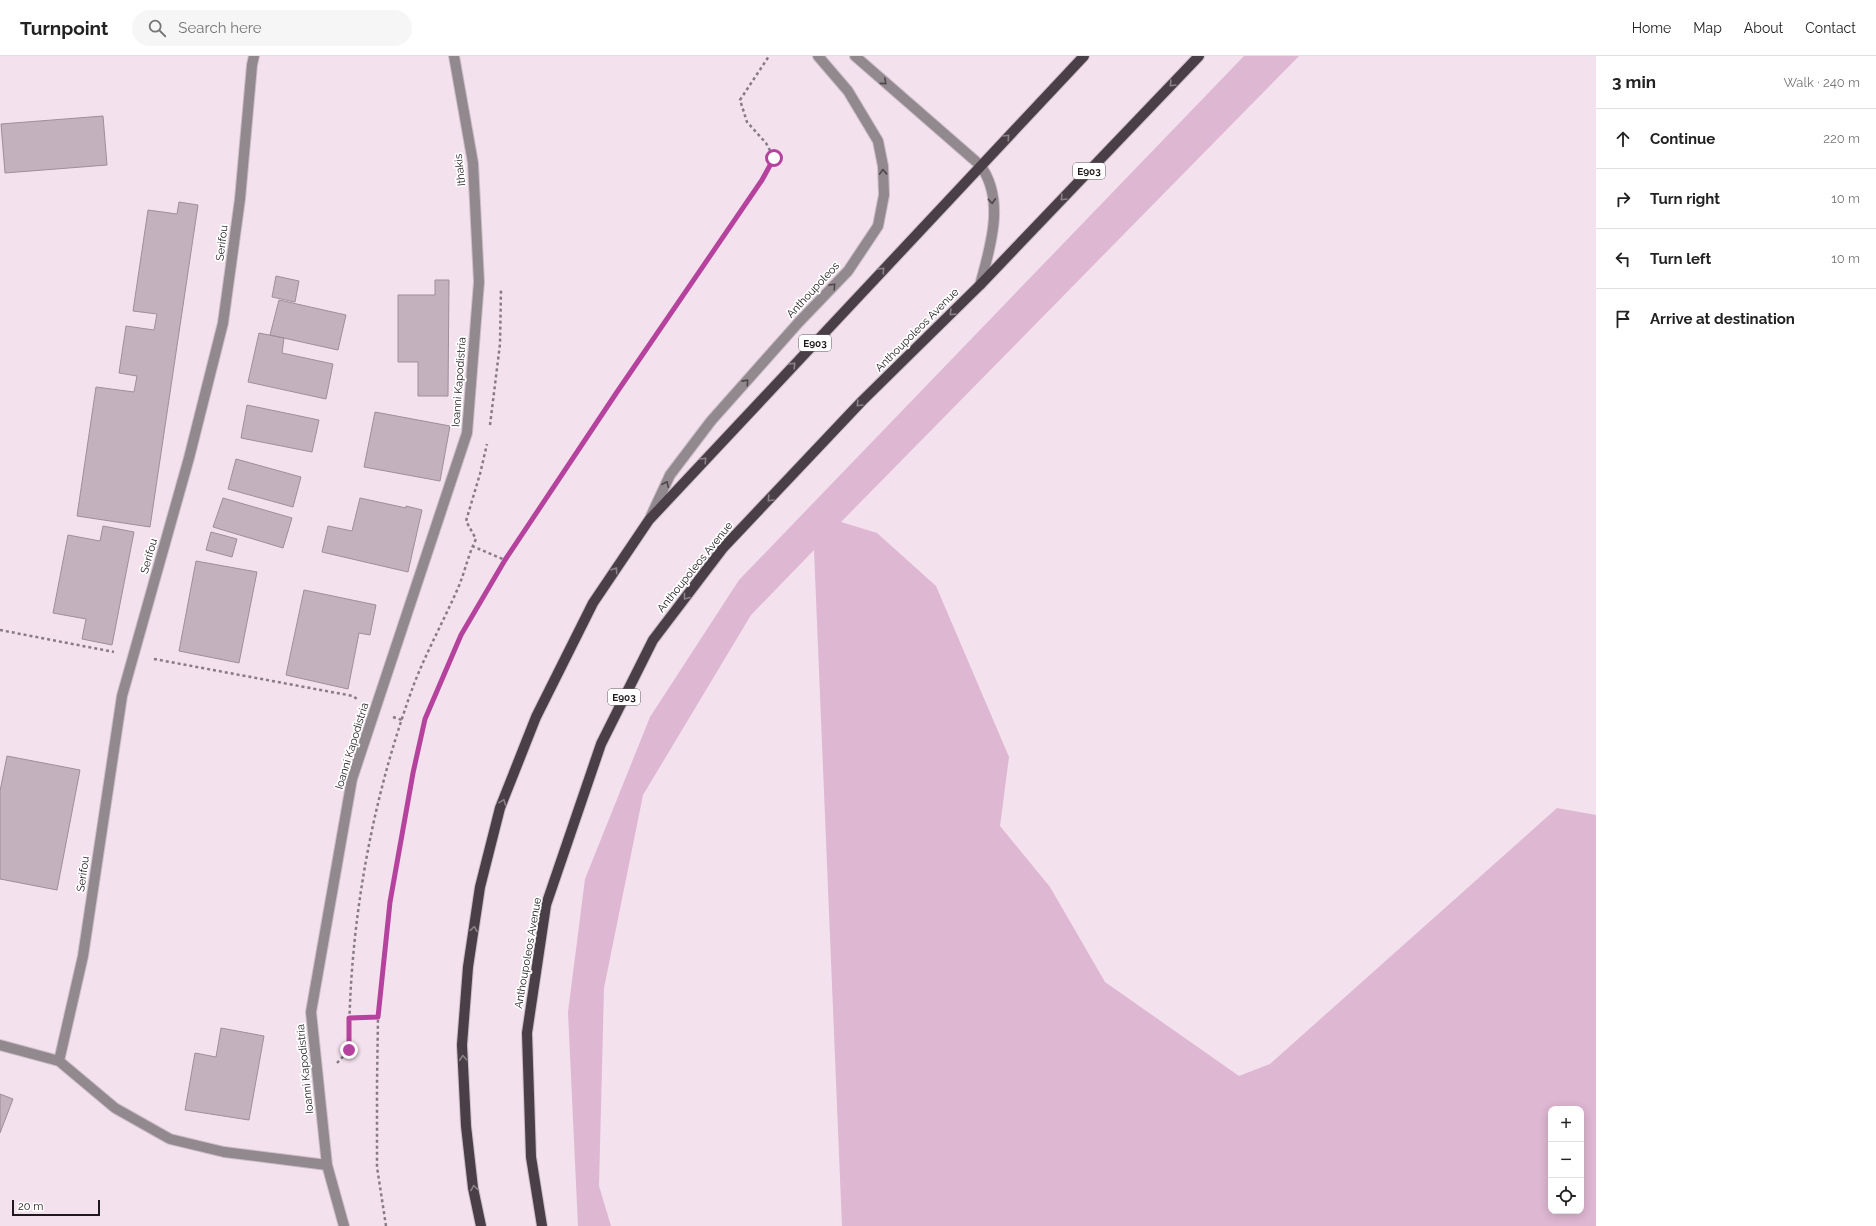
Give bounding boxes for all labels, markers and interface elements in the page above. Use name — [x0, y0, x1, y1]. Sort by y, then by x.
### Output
search box — [132, 10, 412, 46]
text: Turnpoint — [20, 17, 108, 39]
icon: search — [146, 17, 168, 39]
text: Search here — [178, 19, 262, 37]
text: Home — [1632, 20, 1671, 36]
text: Map — [1693, 20, 1722, 36]
text: About — [1744, 20, 1783, 36]
text: Contact — [1805, 20, 1856, 36]
text: 3 min — [1612, 72, 1656, 92]
text: Walk · 240 m — [1783, 75, 1860, 90]
one-way arrow — [880, 77, 887, 84]
one-way arrow — [1170, 79, 1177, 87]
icon: ahead — [1612, 128, 1634, 150]
text: Continue — [1650, 130, 1715, 148]
text: 220 m — [1823, 131, 1860, 146]
one-way arrow — [1002, 134, 1010, 142]
route start — [765, 149, 783, 167]
street label: Ithakis — [452, 153, 468, 187]
road number: E903 — [1073, 163, 1105, 179]
one-way arrow — [879, 169, 887, 175]
icon: right — [1612, 188, 1634, 210]
text: Turn right — [1650, 190, 1720, 208]
text: 10 m — [1831, 191, 1860, 206]
one-way arrow — [1060, 193, 1068, 201]
one-way arrow — [988, 198, 997, 204]
street label: Serifou — [213, 224, 231, 262]
icon: left — [1612, 248, 1634, 270]
text: Turn left — [1650, 250, 1711, 268]
text: 10 m — [1831, 251, 1860, 266]
street label: Anthoupoleos — [784, 259, 842, 321]
one-way arrow — [877, 268, 884, 275]
one-way arrow — [828, 283, 836, 291]
street label: Anthoupoleos Avenue — [873, 285, 962, 374]
one-way arrow — [949, 308, 957, 316]
icon: arrive — [1612, 308, 1634, 330]
text: Arrive at destination — [1650, 310, 1795, 328]
road number: E903 — [799, 335, 831, 351]
street label: Ioanni Kapodistria — [449, 337, 469, 427]
one-way arrow — [788, 363, 795, 370]
one-way arrow — [741, 379, 748, 387]
one-way arrow — [857, 399, 864, 407]
one-way arrow — [700, 458, 707, 465]
one-way arrow — [661, 481, 669, 489]
one-way arrow — [767, 494, 775, 502]
street label: Anthoupoleos Avenue — [654, 519, 736, 615]
street label: Serifou — [138, 537, 160, 575]
one-way arrow — [610, 568, 617, 575]
one-way arrow — [683, 593, 690, 600]
road number: E903 — [608, 689, 640, 705]
street label: Ioanni Kapodistria — [333, 701, 371, 791]
one-way arrow — [498, 799, 506, 806]
street label: Serifou — [74, 855, 92, 893]
street label: Anthoupoleos Avenue — [512, 896, 544, 1010]
one-way arrow — [469, 926, 478, 932]
street label: Ioanni Kapodistria — [294, 1024, 316, 1114]
route end — [340, 1041, 358, 1059]
one-way arrow — [458, 1055, 467, 1061]
map controls — [1548, 1106, 1584, 1214]
button: + — [1548, 1106, 1584, 1142]
button: − — [1548, 1142, 1584, 1178]
button: locate — [1548, 1178, 1584, 1214]
one-way arrow — [470, 1185, 478, 1191]
scale bar — [12, 1198, 100, 1217]
text: 20 m — [18, 1200, 43, 1213]

